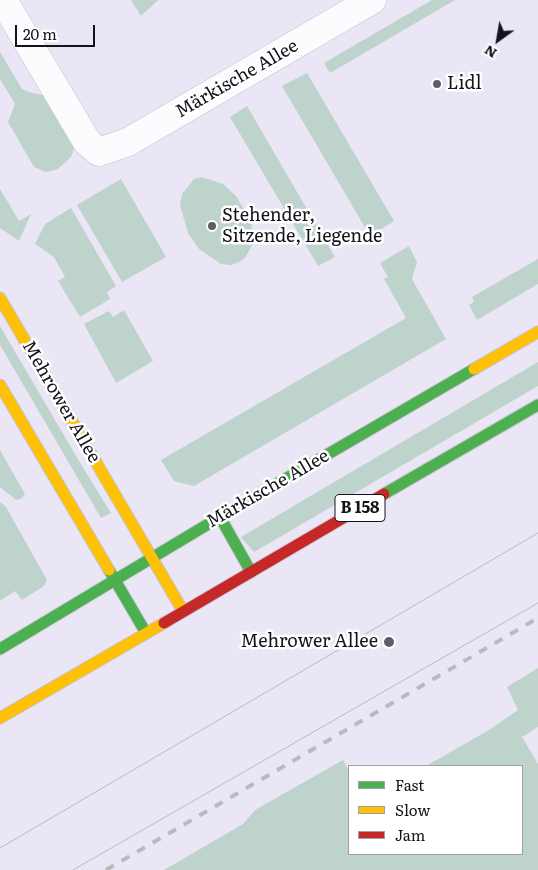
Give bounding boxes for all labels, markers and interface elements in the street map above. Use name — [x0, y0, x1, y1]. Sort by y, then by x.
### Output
scale bar — [18, 15, 98, 47]
north arrow — [473, 15, 523, 65]
text: 20 m — [23, 22, 57, 45]
street label: Märkische Allee — [172, 35, 302, 123]
text: N — [480, 41, 500, 64]
place label: Lidl — [447, 73, 482, 95]
marker: Lidl — [431, 78, 443, 90]
place label: Stehender, Sitzende, Liegende — [222, 205, 382, 248]
marker: Stehender, Sitzende, Liegende — [206, 220, 218, 232]
street label: Mehrower Allee — [17, 337, 105, 467]
street label: Märkische Allee — [203, 445, 333, 533]
road number: B 158 — [335, 494, 385, 522]
place label: Mehrower Allee — [241, 631, 378, 653]
marker: Mehrower Allee — [382, 635, 396, 649]
legend — [348, 765, 523, 855]
text: Fast — [395, 773, 424, 796]
text: Slow — [395, 798, 430, 821]
text: Jam — [395, 823, 425, 846]

